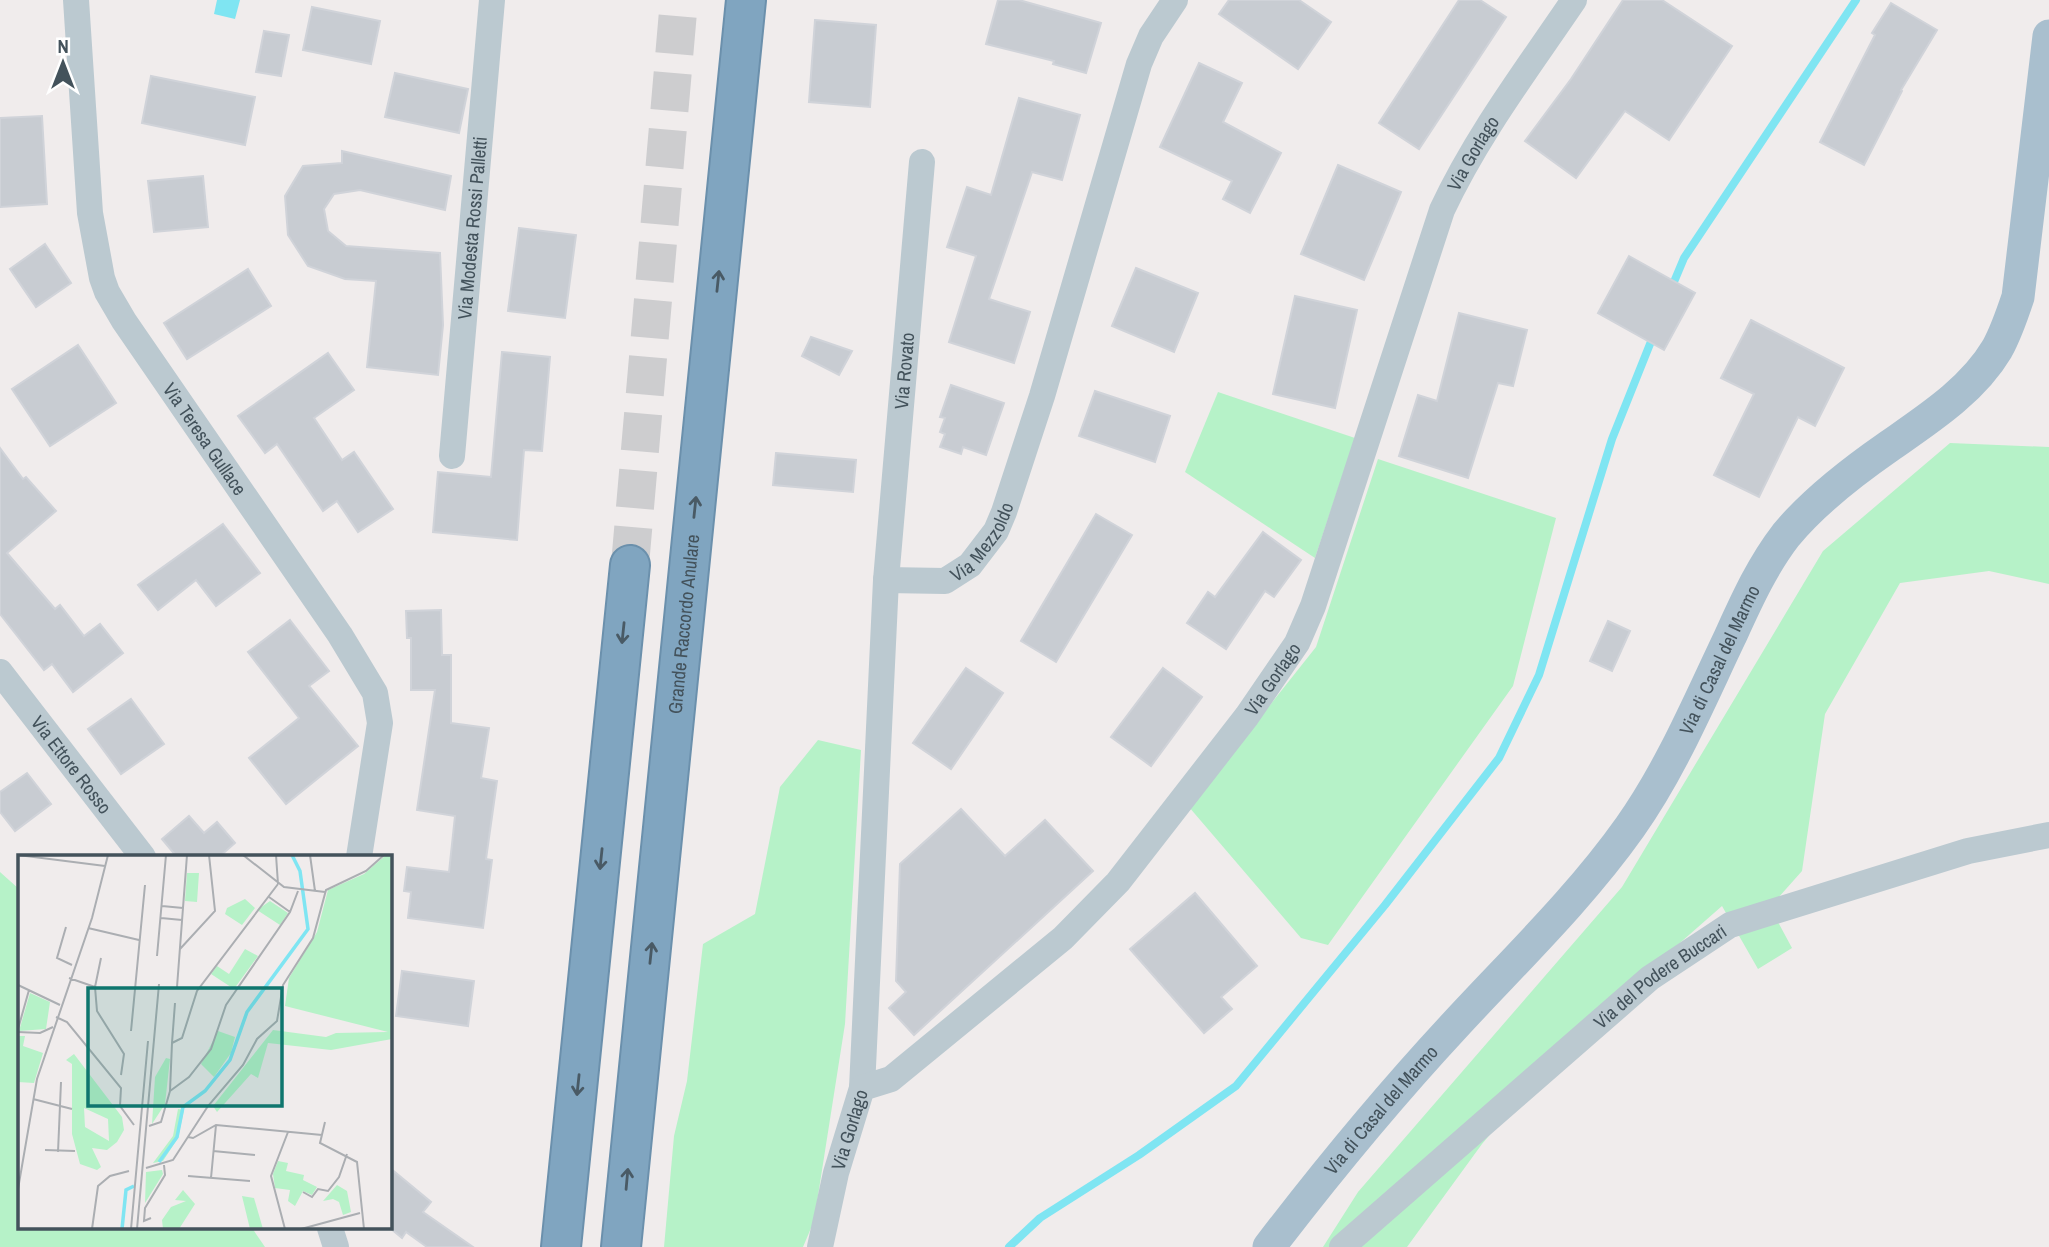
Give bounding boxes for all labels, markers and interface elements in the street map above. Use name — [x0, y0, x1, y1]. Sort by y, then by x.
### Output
north arrow — [28, 28, 98, 98]
text: N — [57, 33, 69, 59]
street label: Via Gorlago — [1441, 111, 1505, 195]
street label: Via Modesta Rossi Palletti — [451, 135, 493, 320]
one-way arrow — [712, 270, 725, 292]
street label: Via Rovato — [888, 331, 920, 410]
street label: Via Teresa Gullace — [157, 377, 253, 500]
one-way arrow — [689, 496, 702, 519]
street label: Via Mezzoldo — [945, 499, 1019, 587]
street label: Grande Raccordo Anulare — [662, 533, 705, 715]
street label: Via di Casal del Marmo — [1673, 580, 1766, 739]
one-way arrow — [617, 621, 630, 643]
street label: Via Gorlago — [1238, 637, 1307, 721]
street label: Via Ettore Rosso — [25, 710, 118, 819]
one-way arrow — [594, 847, 607, 870]
inset map — [18, 855, 392, 1230]
street label: Via del Podere Buccari — [1588, 918, 1731, 1035]
one-way arrow — [644, 942, 657, 965]
street label: Via di Casal del Marmo — [1318, 1039, 1443, 1180]
one-way arrow — [571, 1073, 584, 1096]
street label: Via Gorlago — [825, 1086, 874, 1173]
one-way arrow — [621, 1168, 634, 1191]

